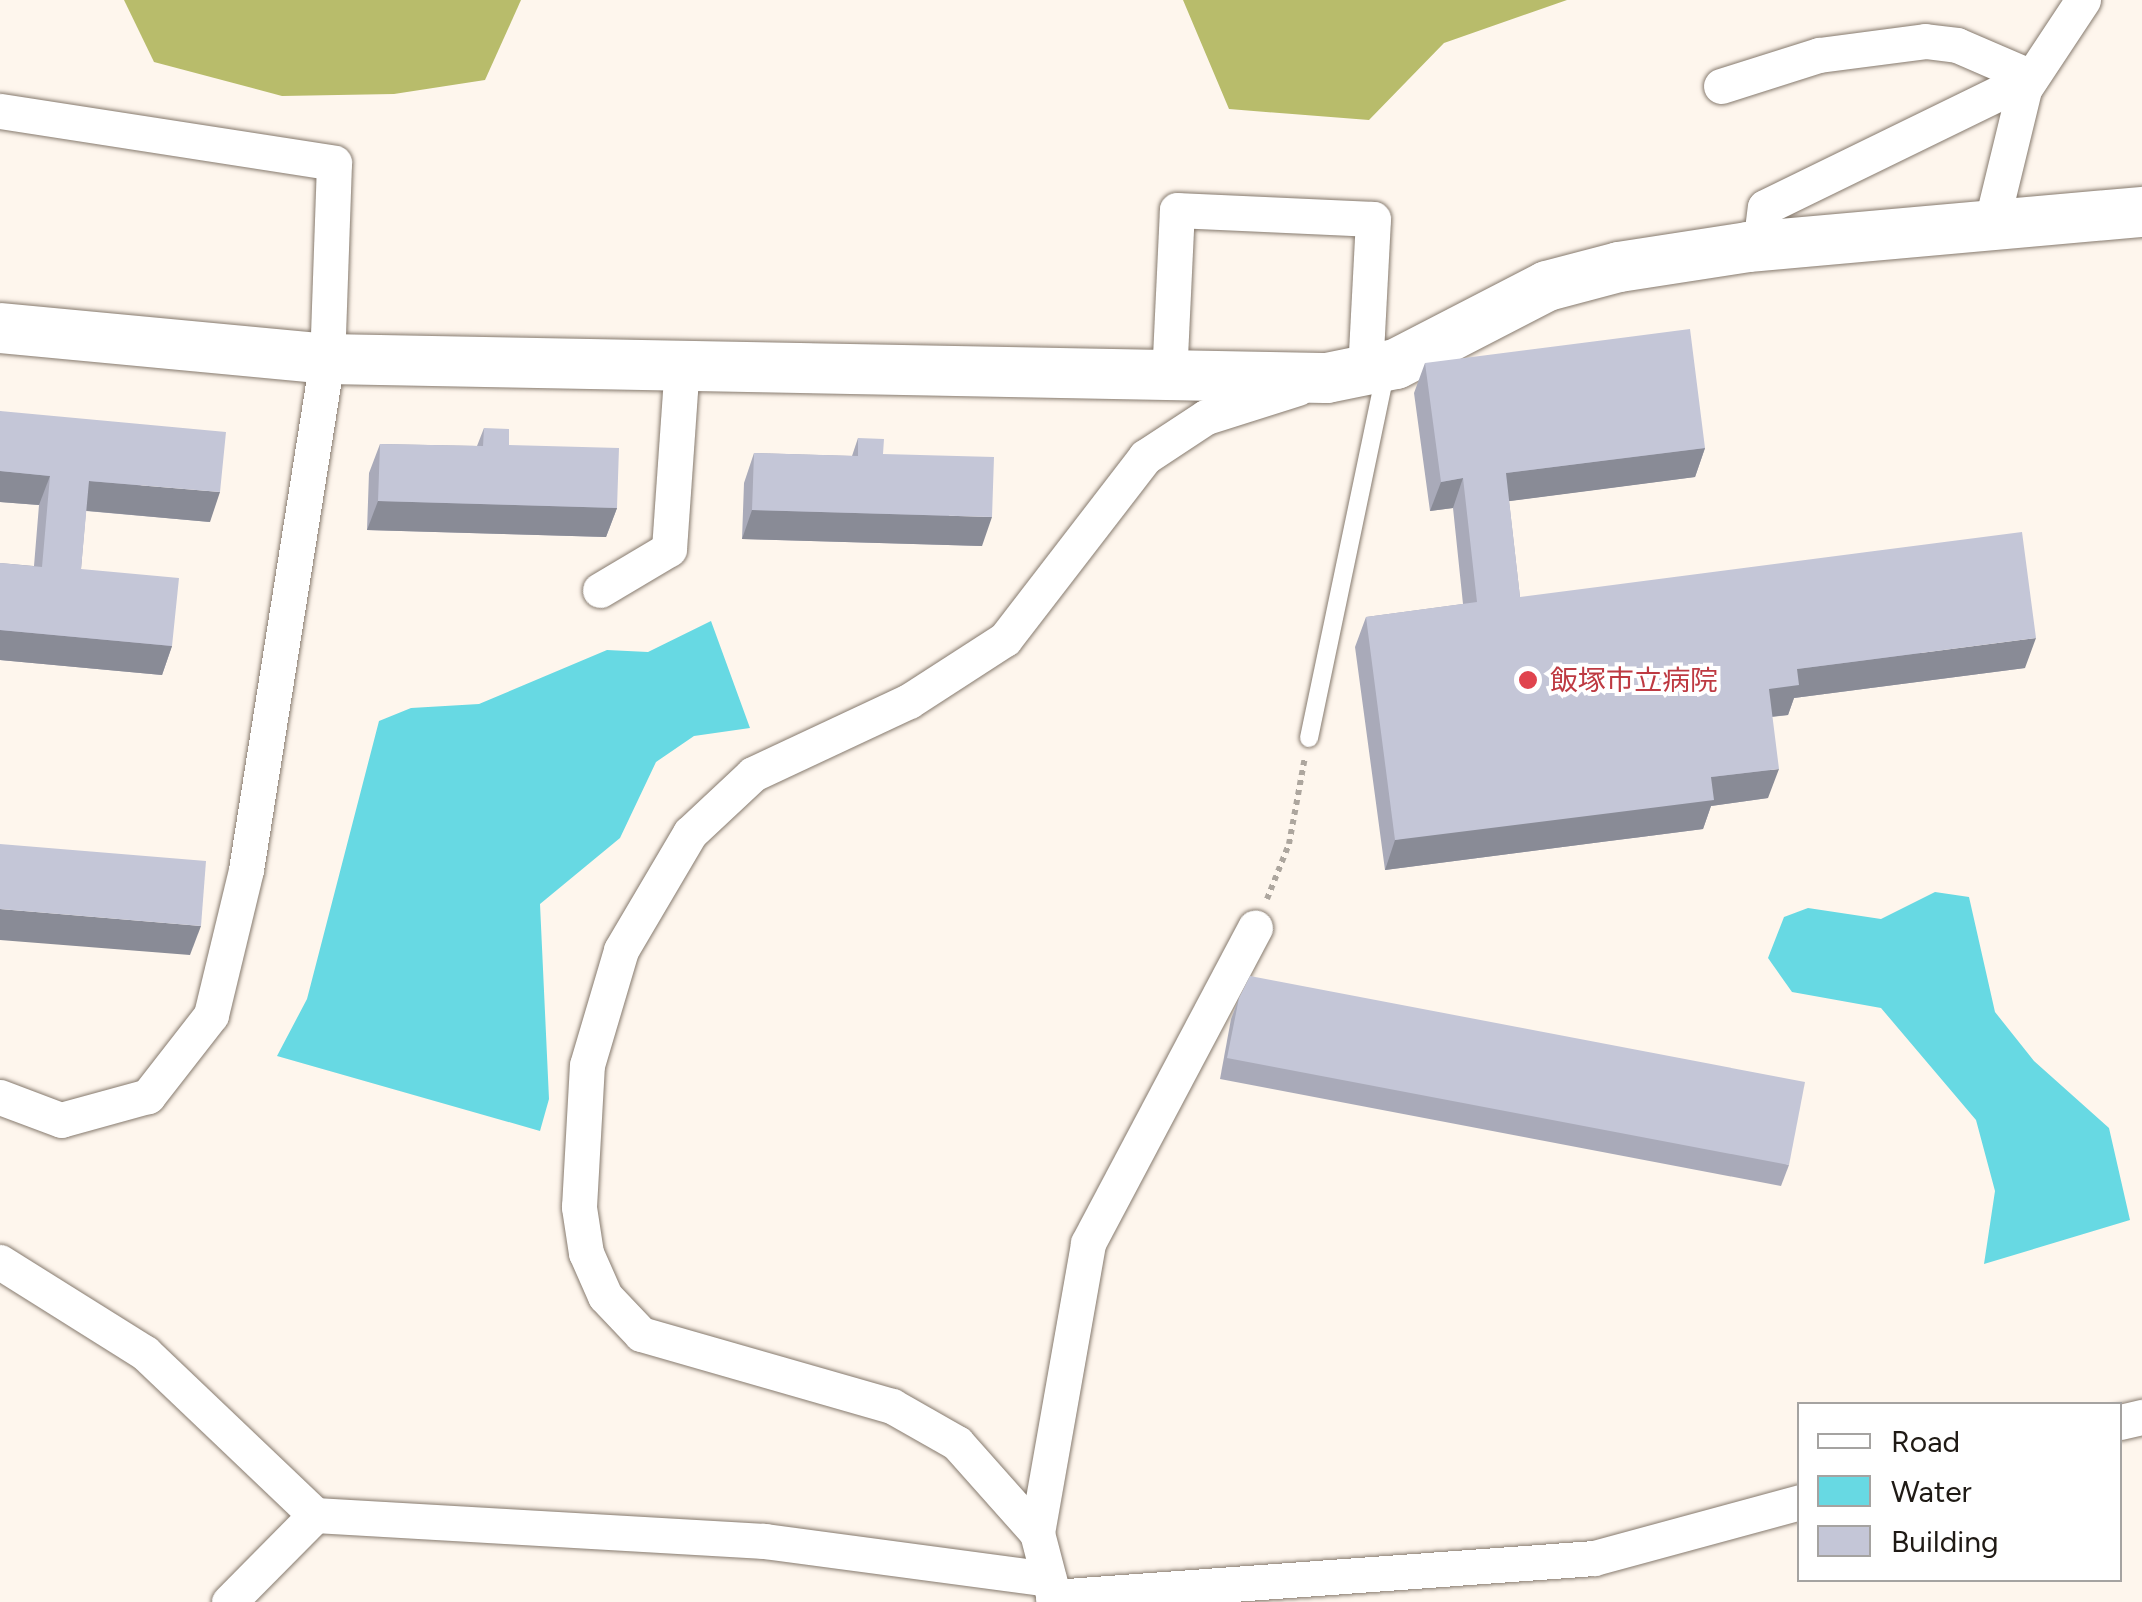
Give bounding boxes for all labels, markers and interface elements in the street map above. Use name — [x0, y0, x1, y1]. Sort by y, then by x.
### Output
place label: 飯塚市立病院 — [1550, 663, 1718, 697]
marker: 飯塚市立病院 — [1515, 667, 1541, 693]
legend — [1797, 1402, 2122, 1582]
text: Road — [1891, 1423, 1960, 1460]
text: Water — [1891, 1473, 1972, 1510]
text: Building — [1891, 1523, 1999, 1560]

